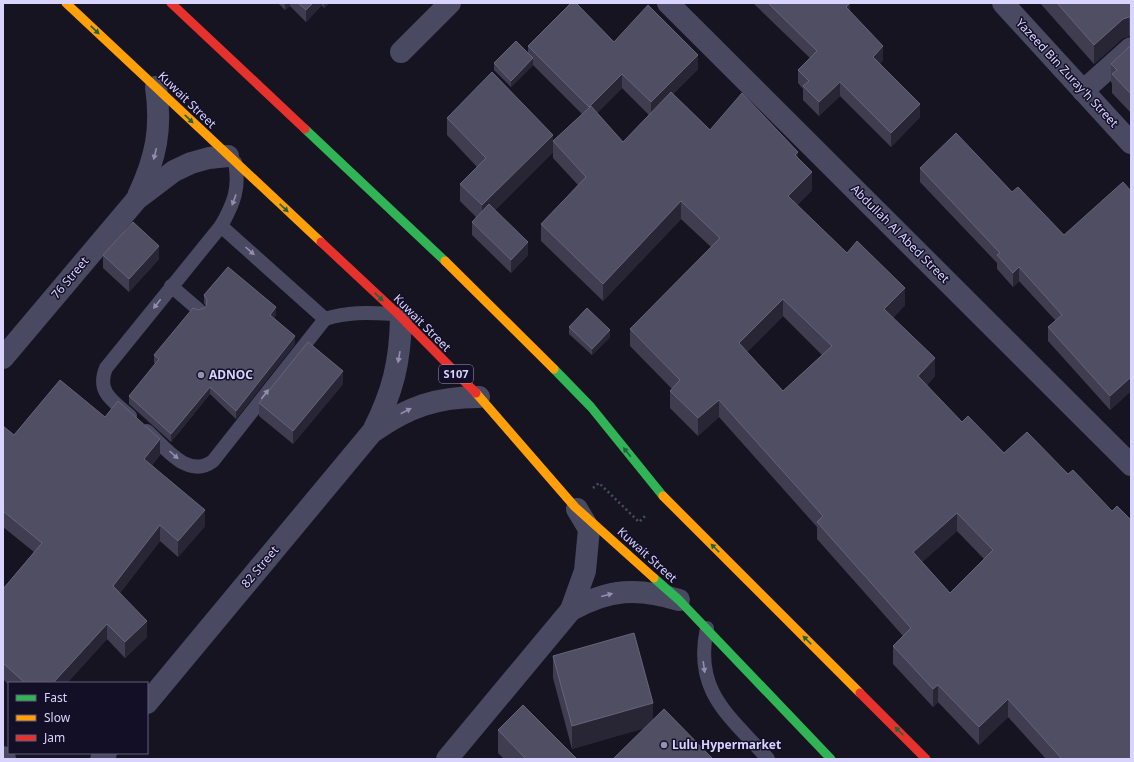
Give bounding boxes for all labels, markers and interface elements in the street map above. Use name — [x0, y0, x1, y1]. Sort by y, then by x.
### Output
street label: Yazeed Bin Zuray'h Street — [1012, 15, 1123, 131]
one-way arrow — [90, 25, 100, 34]
street label: Kuwait Street — [154, 67, 221, 132]
one-way arrow — [184, 114, 194, 124]
one-way arrow — [151, 148, 157, 160]
street label: Abdullah Al Abed Street — [847, 181, 954, 287]
one-way arrow — [230, 195, 236, 207]
one-way arrow — [279, 203, 289, 213]
one-way arrow — [245, 247, 255, 256]
street label: 76 Street — [47, 252, 93, 302]
street label: Kuwait Street — [390, 290, 455, 356]
one-way arrow — [374, 292, 384, 301]
one-way arrow — [152, 299, 161, 310]
one-way arrow — [396, 351, 402, 363]
road number: S107 — [439, 365, 473, 383]
place label: ADNOC — [209, 366, 253, 383]
marker: ADNOC — [196, 370, 206, 380]
one-way arrow — [261, 388, 270, 399]
one-way arrow — [400, 408, 412, 414]
one-way arrow — [623, 446, 632, 457]
one-way arrow — [169, 451, 179, 460]
street label: Kuwait Street — [614, 523, 681, 587]
street label: 82 Street — [237, 541, 283, 591]
one-way arrow — [710, 543, 720, 553]
one-way arrow — [601, 592, 613, 598]
one-way arrow — [802, 635, 812, 645]
one-way arrow — [701, 661, 707, 673]
legend — [8, 682, 148, 754]
text: Fast — [44, 689, 68, 706]
text: Slow — [44, 709, 71, 726]
one-way arrow — [894, 726, 904, 736]
text: Jam — [43, 729, 65, 746]
place label: Lulu Hypermarket — [672, 736, 781, 753]
marker: Lulu Hypermarket — [659, 740, 669, 750]

